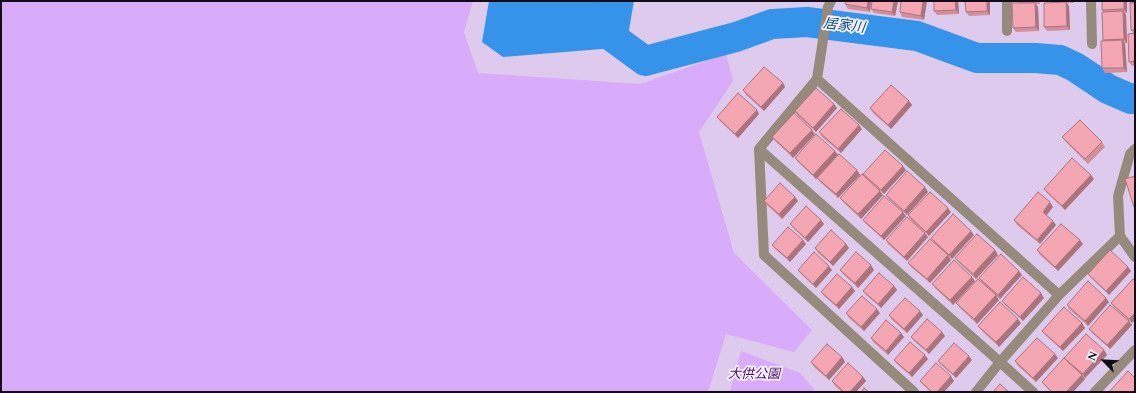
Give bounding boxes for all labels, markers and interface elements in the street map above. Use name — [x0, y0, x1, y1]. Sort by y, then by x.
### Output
water label: 居家川 — [822, 16, 866, 38]
north arrow — [1084, 341, 1124, 381]
text: N — [1083, 348, 1102, 363]
park label: 大供公園 — [728, 367, 780, 383]

